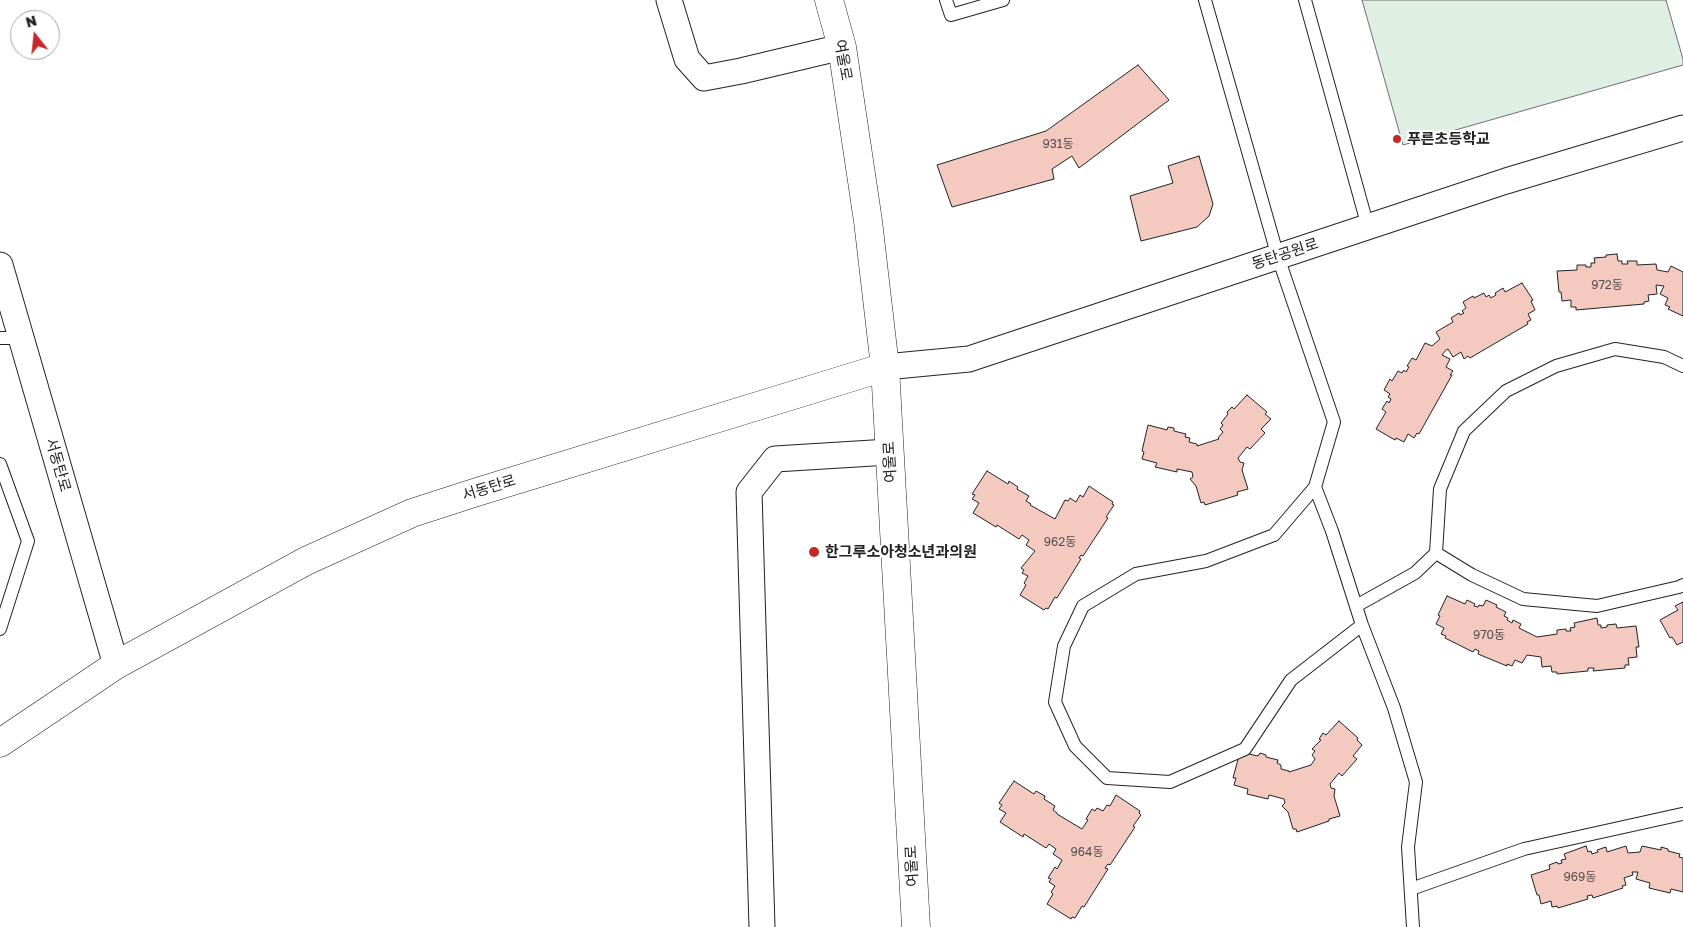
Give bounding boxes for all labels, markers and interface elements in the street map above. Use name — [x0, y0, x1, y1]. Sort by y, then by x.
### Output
north arrow — [10, 10, 60, 60]
text: N — [24, 11, 38, 31]
street label: 여울로 — [831, 38, 855, 82]
place label: 푸른초등학교 — [1407, 130, 1490, 148]
marker: 푸른초등학교 — [1391, 133, 1403, 145]
house number: 931동 — [1042, 137, 1074, 151]
street label: 동탄공원로 — [1249, 235, 1321, 273]
house number: 972동 — [1591, 278, 1623, 292]
street label: 서동탄로 — [42, 436, 74, 494]
street label: 여울로 — [880, 441, 900, 483]
street label: 서동탄로 — [460, 471, 518, 505]
house number: 962동 — [1044, 535, 1076, 549]
place label: 한그루소아청소년과의원 — [825, 543, 977, 561]
marker: 한그루소아청소년과의원 — [807, 545, 821, 559]
house number: 970동 — [1473, 628, 1505, 642]
street label: 여울로 — [902, 845, 922, 887]
house number: 964동 — [1071, 845, 1103, 859]
house number: 969동 — [1564, 870, 1596, 884]

